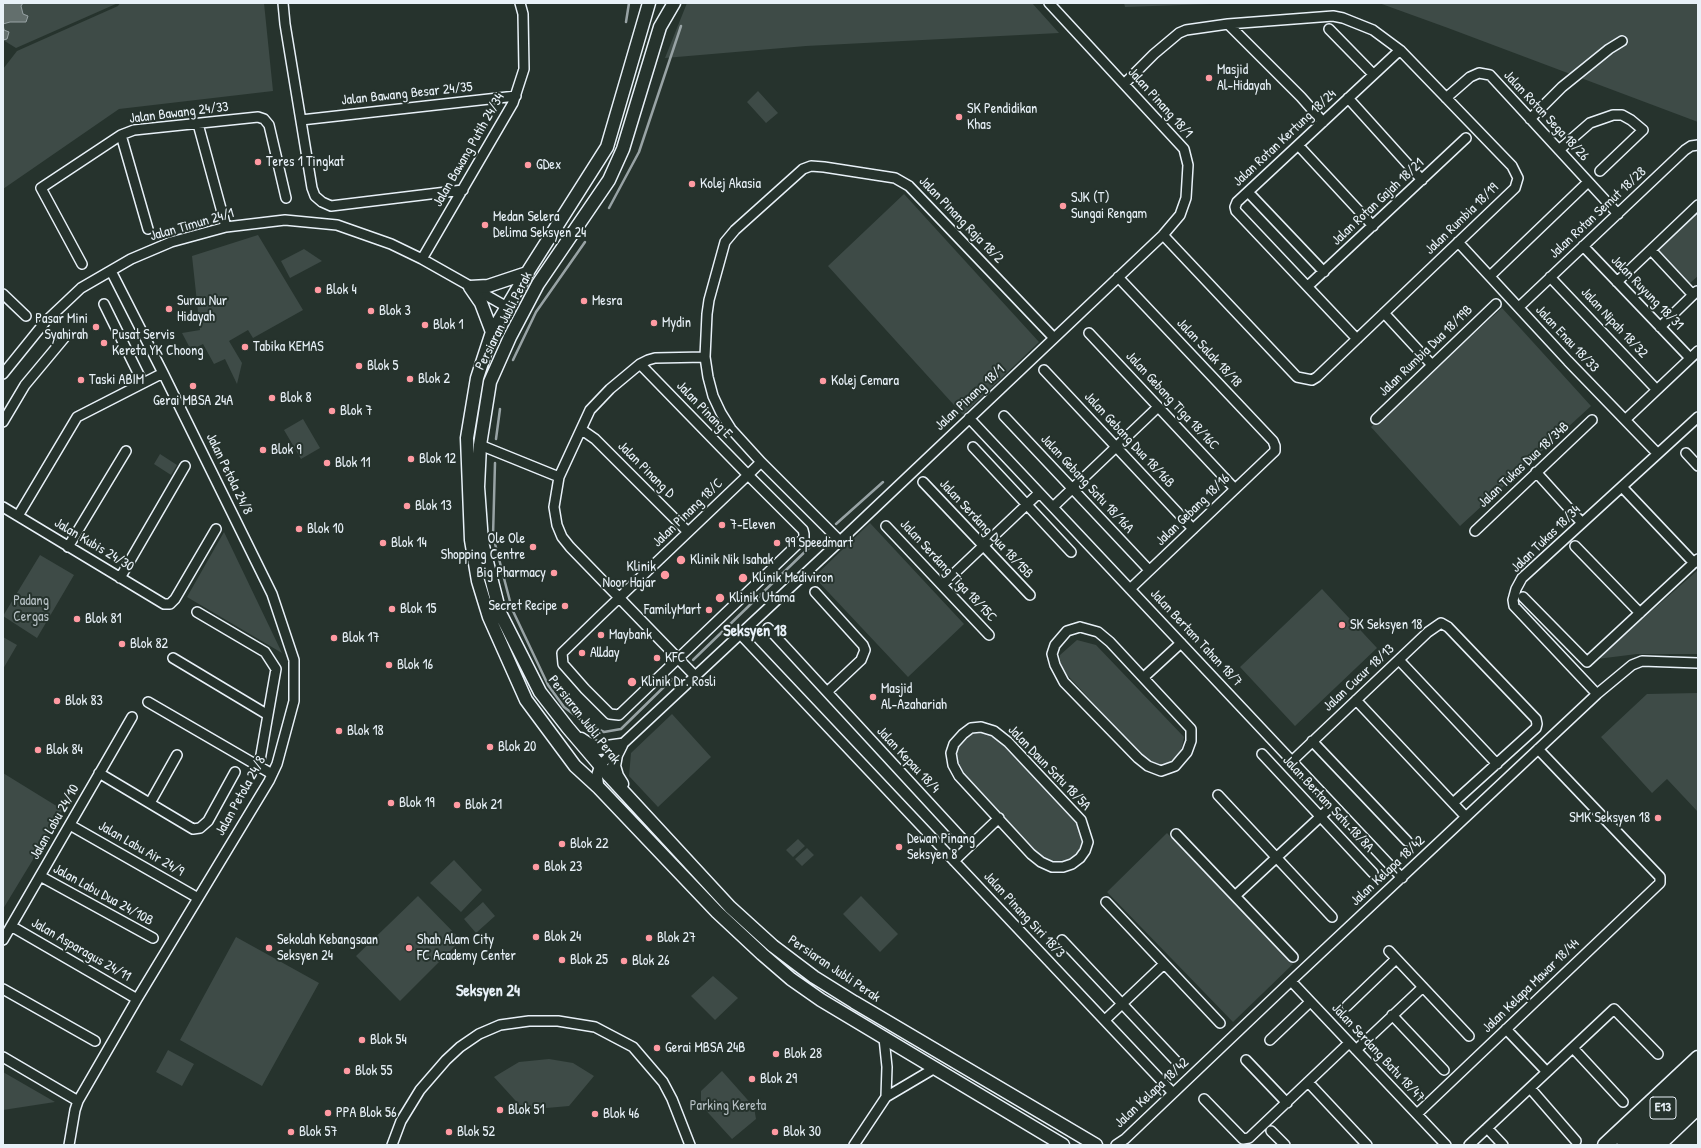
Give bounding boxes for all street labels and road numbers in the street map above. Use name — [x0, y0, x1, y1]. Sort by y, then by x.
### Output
street label: Jalan Pinang 18/1 — [1124, 64, 1196, 142]
street label: Jalan Rotan Sega 18/26 — [1500, 67, 1592, 165]
street label: Jalan Bawang Besar 24/35 — [341, 79, 473, 109]
street label: Jalan Rotan Kertung 18/24 — [1230, 86, 1340, 190]
street label: Jalan Bawang Putih 24/34 — [430, 90, 508, 210]
street label: Jalan Bawang 24/33 — [128, 99, 230, 127]
street label: Jalan Rotan Gajah 18/21 — [1328, 155, 1428, 249]
street label: Jalan Rotan Semut 18/28 — [1546, 164, 1650, 262]
street label: Jalan Pinang Raja 18/2 — [915, 173, 1007, 267]
street label: Jalan Rumbia 18/19 — [1422, 180, 1502, 258]
street label: Jalan Timun 24/1 — [148, 205, 236, 245]
street label: Jalan Ruyung 18/31 — [1607, 252, 1687, 334]
street label: Persiaran Jubli Perak — [472, 269, 536, 373]
street label: Jalan Nipah 18/32 — [1577, 284, 1651, 362]
street label: Jalan Rumbia Dua 18/19B — [1376, 302, 1476, 400]
street label: Jalan Enau 18/33 — [1532, 302, 1602, 376]
street label: Jalan Salak 18/18 — [1173, 315, 1245, 391]
street label: Jalan Gebang Tiga 18/16C — [1122, 348, 1222, 454]
street label: Jalan Pinang 18/1 — [932, 361, 1008, 435]
street label: Jalan Pinang E — [673, 378, 735, 442]
street label: Jalan Gebang Dua 18/16B — [1080, 389, 1178, 491]
street label: Jalan Tukas Dua 18/34B — [1475, 419, 1573, 511]
street label: Jalan Petola 24/8 — [202, 431, 256, 517]
street label: Jalan Gebang Satu 18/16A — [1037, 431, 1137, 537]
street label: Jalan Pinang D — [614, 438, 678, 502]
street label: Jalan Gebang 18/16 — [1152, 470, 1234, 550]
street label: Jalan Pinang 18/C — [649, 475, 727, 551]
street label: Jalan Serdang Dua 18/15B — [936, 476, 1036, 582]
street label: Jalan Tukas 18/34 — [1508, 502, 1584, 576]
street label: Jalan Kubis 24/30 — [51, 515, 137, 575]
street label: Jalan Serdang Tiga 18/15C — [896, 516, 1000, 626]
street label: Jalan Bertam Tahan 18/7 — [1146, 586, 1246, 690]
street label: Jalan Cucur 18/13 — [1320, 641, 1398, 715]
street label: Persiaran Jubli Perak — [544, 672, 624, 768]
street label: Jalan Daun Satu 18/5A — [1004, 722, 1094, 814]
street label: Jalan Kepau 18/4 — [873, 723, 943, 797]
street label: Jalan Bertam Satu 18/8A — [1279, 752, 1377, 856]
street label: Jalan Petola 24/8 — [212, 753, 270, 839]
street label: Jalan Labu 24/10 — [27, 782, 83, 862]
street label: Jalan Labu Air 24/9 — [95, 818, 187, 880]
street label: Jalan Kelapa 18/42 — [1347, 832, 1429, 910]
street label: Jalan Labu Dua 24/10B — [50, 861, 156, 929]
street label: Jalan Pinang Siri 18/3 — [980, 868, 1068, 962]
street label: Jalan Asparagus 24/11 — [28, 915, 134, 985]
street label: Persiaran Jubli Perak — [785, 932, 883, 1006]
street label: Jalan Kelapa Mawar 18/44 — [1479, 935, 1583, 1037]
street label: Jalan Serdang Batu 18/47 — [1328, 1000, 1428, 1106]
street label: Jalan Kelapa 18/42 — [1111, 1054, 1193, 1132]
road number: E13 — [1650, 1097, 1676, 1119]

